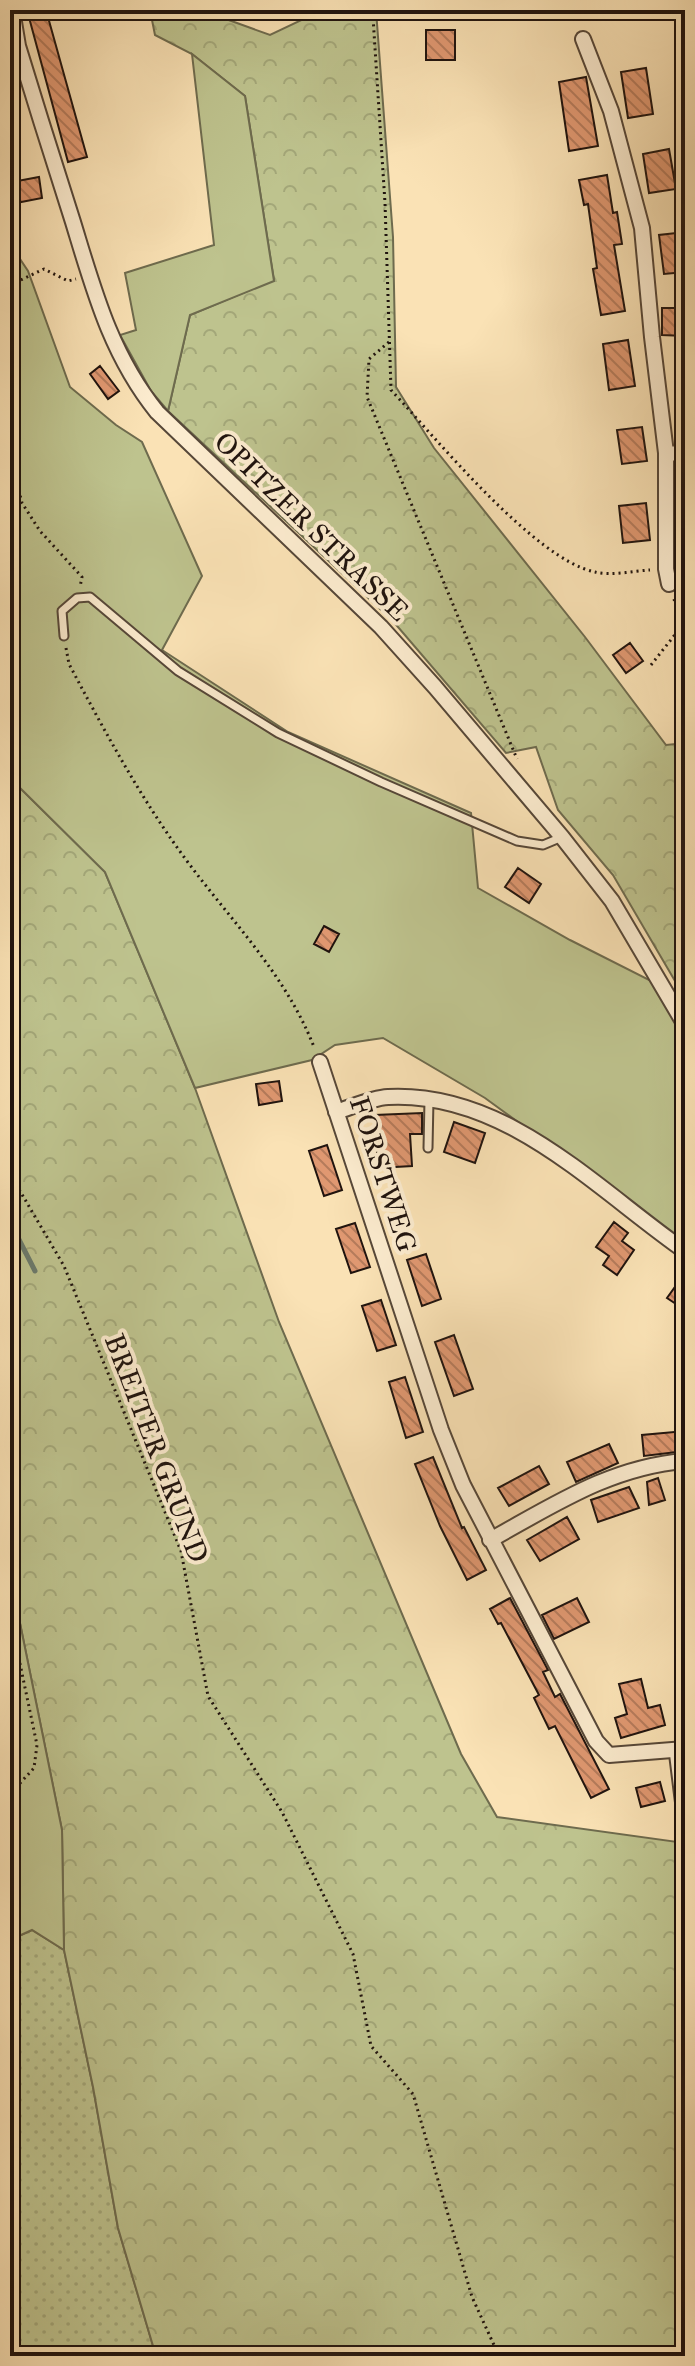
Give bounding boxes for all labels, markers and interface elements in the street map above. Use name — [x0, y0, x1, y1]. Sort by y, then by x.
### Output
street label: OPITZER STRASSE — [207, 424, 416, 628]
street label: FORSTWEG — [342, 1092, 425, 1256]
street label: BREITER GRUND — [97, 1329, 216, 1568]

